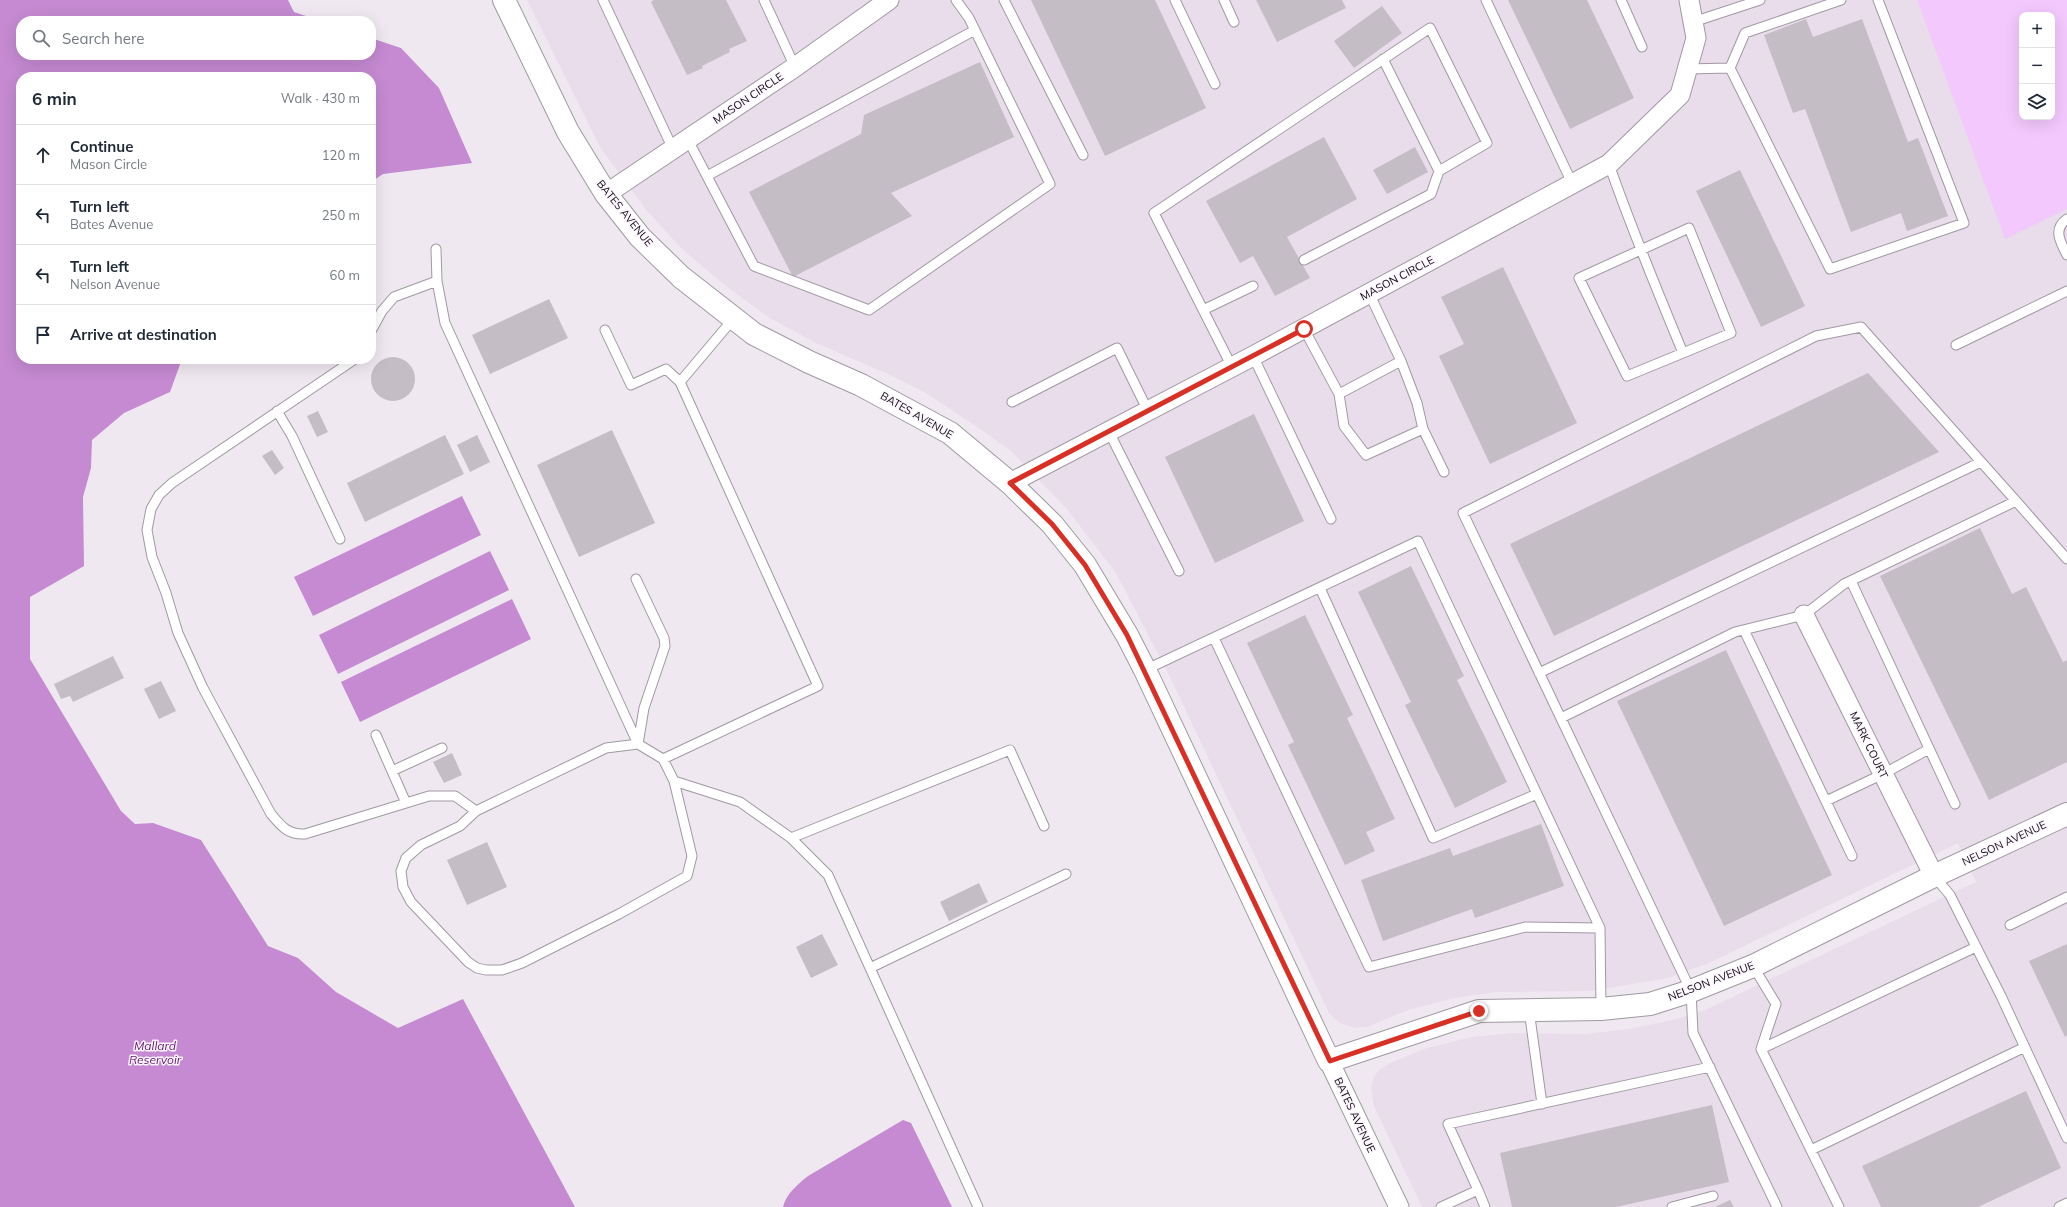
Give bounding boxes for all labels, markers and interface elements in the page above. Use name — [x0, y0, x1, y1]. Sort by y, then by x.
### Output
map controls — [2019, 12, 2055, 120]
button: + — [2019, 12, 2055, 48]
search box — [16, 16, 376, 60]
icon: search — [30, 27, 52, 49]
text: Search here — [62, 29, 144, 48]
button: − — [2019, 48, 2055, 84]
street label: MASON CIRCLE — [710, 69, 786, 127]
button: layers — [2019, 84, 2055, 120]
text: 6 min — [32, 88, 77, 109]
text: Walk · 430 m — [281, 90, 360, 106]
text: Continue — [70, 137, 133, 156]
icon: ahead — [32, 144, 54, 166]
text: 120 m — [322, 147, 360, 163]
text: Mason Circle — [70, 156, 147, 172]
street label: BATES AVENUE — [594, 177, 656, 249]
text: Turn left — [70, 197, 129, 216]
icon: left — [32, 204, 54, 226]
text: 250 m — [322, 207, 360, 223]
text: Bates Avenue — [70, 216, 153, 232]
street label: MASON CIRCLE — [1358, 253, 1436, 303]
text: Turn left — [70, 257, 129, 276]
icon: left — [32, 264, 54, 286]
text: 60 m — [330, 267, 360, 283]
text: Nelson Avenue — [70, 276, 160, 292]
route start — [1295, 320, 1313, 338]
icon: arrive — [32, 324, 54, 346]
text: Arrive at destination — [70, 325, 217, 344]
street label: BATES AVENUE — [878, 389, 956, 441]
street label: MARK COURT — [1847, 709, 1891, 781]
street label: NELSON AVENUE — [1960, 817, 2048, 869]
street label: NELSON AVENUE — [1666, 958, 1756, 1004]
route end — [1470, 1002, 1488, 1020]
water label: Mallard Reservoir — [129, 1038, 182, 1067]
street label: BATES AVENUE — [1331, 1075, 1379, 1155]

